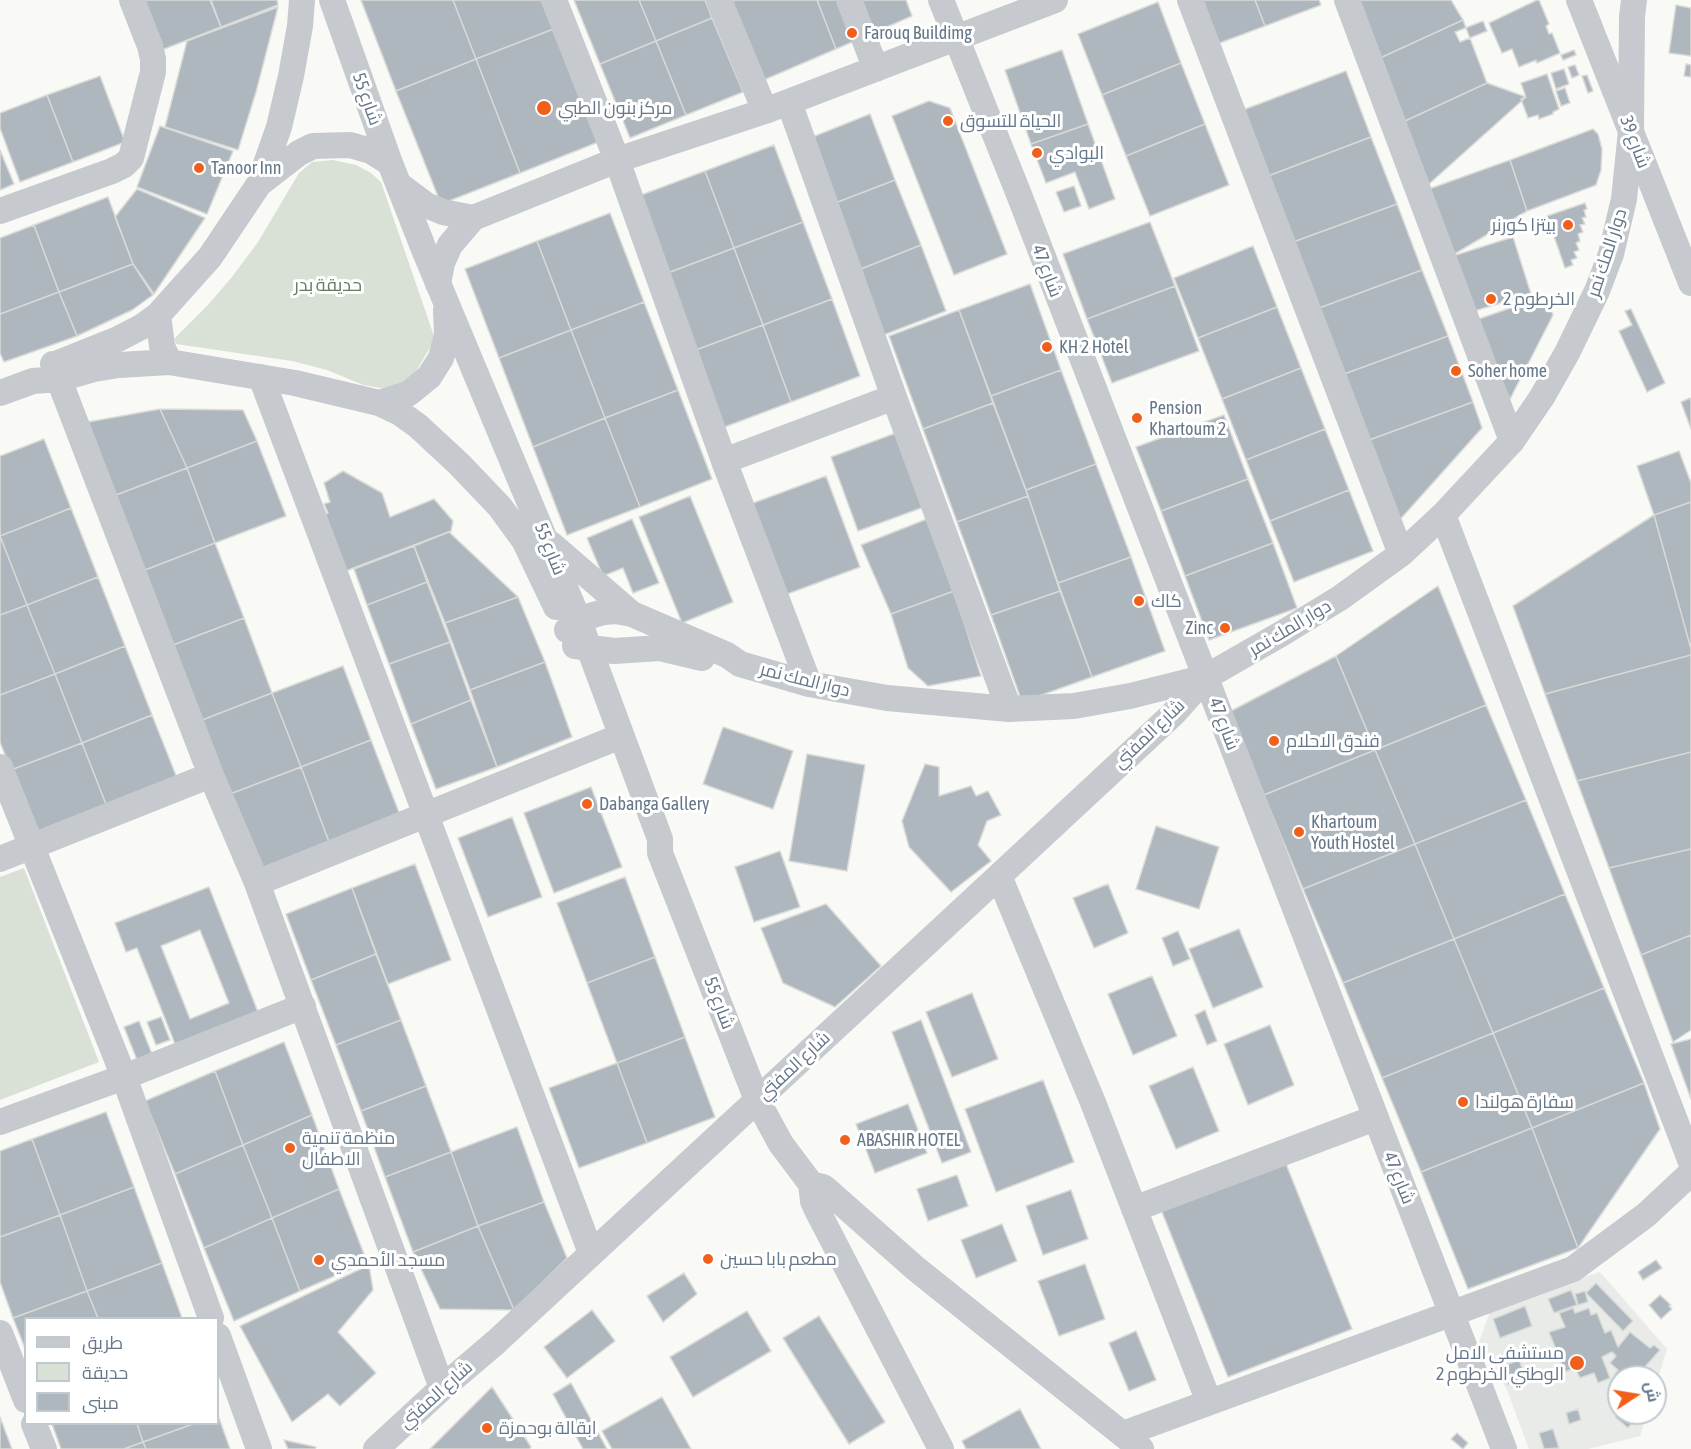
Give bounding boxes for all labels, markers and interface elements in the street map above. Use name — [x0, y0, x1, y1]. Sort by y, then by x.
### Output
place label: Farouq Buildimg — [864, 22, 972, 44]
marker: Farouq Buildimg — [845, 26, 859, 40]
street label: شارع 55 — [348, 70, 386, 128]
place label: مركز بنون الطبي — [558, 97, 672, 119]
marker: مركز بنون الطبي — [535, 99, 553, 117]
place label: الحياة للتسوق — [960, 110, 1061, 132]
street label: شارع 39 — [1615, 113, 1655, 171]
marker: الحياة للتسوق — [941, 114, 955, 128]
place label: البوادي — [1049, 142, 1104, 164]
marker: البوادي — [1030, 146, 1044, 160]
place label: Tanoor Inn — [211, 157, 281, 179]
marker: Tanoor Inn — [192, 161, 206, 175]
street label: دوار المك نمر — [1583, 206, 1631, 300]
place label: بيتزا كورنر — [1491, 214, 1556, 236]
marker: بيتزا كورنر — [1561, 218, 1575, 232]
street label: شارع 47 — [1027, 242, 1067, 300]
park label: حديقة بدر — [294, 274, 362, 296]
place label: الخرطوم 2 — [1503, 288, 1575, 310]
marker: الخرطوم 2 — [1484, 292, 1498, 306]
place label: KH 2 Hotel — [1059, 336, 1129, 358]
marker: KH 2 Hotel — [1040, 340, 1054, 354]
place label: Soher home — [1468, 360, 1547, 382]
marker: Soher home — [1449, 364, 1463, 378]
place label: Pension Khartoum 2 — [1149, 397, 1226, 440]
marker: Pension Khartoum 2 — [1130, 411, 1144, 425]
street label: شارع 55 — [530, 520, 570, 578]
place label: كاك — [1151, 590, 1182, 612]
marker: كاك — [1132, 594, 1146, 608]
street label: دوار المك نمر — [1245, 595, 1335, 661]
place label: Zinc — [1185, 617, 1213, 639]
marker: Zinc — [1218, 621, 1232, 635]
street label: دوار المك نمر — [758, 658, 852, 702]
street label: شارع المفتي — [1109, 695, 1189, 773]
street label: شارع 47 — [1204, 695, 1244, 753]
place label: فندق الاحلام — [1286, 730, 1380, 752]
marker: فندق الاحلام — [1267, 734, 1281, 748]
place label: Dabanga Gallery — [599, 793, 709, 815]
marker: Dabanga Gallery — [580, 797, 594, 811]
place label: Khartoum Youth Hostel — [1311, 811, 1395, 854]
marker: Khartoum Youth Hostel — [1292, 825, 1306, 839]
street label: شارع 55 — [699, 974, 739, 1032]
street label: شارع المفتي — [753, 1027, 835, 1105]
place label: سفارة هولندا — [1475, 1091, 1574, 1113]
marker: سفارة هولندا — [1456, 1095, 1470, 1109]
place label: منظمة تنمية الاطفال — [302, 1127, 395, 1170]
place label: ABASHIR HOTEL — [857, 1129, 960, 1151]
marker: ABASHIR HOTEL — [838, 1133, 852, 1147]
marker: منظمة تنمية الاطفال — [283, 1141, 297, 1155]
street label: شارع 47 — [1379, 1149, 1419, 1207]
place label: مطعم بابا حسين — [720, 1248, 837, 1270]
place label: مسجد الأحمدي — [331, 1249, 445, 1271]
marker: مطعم بابا حسين — [701, 1252, 715, 1266]
marker: مسجد الأحمدي — [312, 1253, 326, 1267]
legend — [24, 1317, 219, 1425]
text: طريق — [82, 1332, 123, 1353]
place label: مستشفى الامل الوطني الخرطوم 2 — [1436, 1342, 1564, 1384]
marker: مستشفى الامل الوطني الخرطوم 2 — [1568, 1354, 1586, 1372]
street label: شارع المفتي — [395, 1357, 477, 1433]
text: حديقة — [82, 1362, 128, 1383]
north arrow — [1607, 1365, 1667, 1425]
text: ش — [1642, 1380, 1664, 1404]
text: مبنى — [82, 1392, 119, 1413]
place label: ابقالة بوحمزة — [499, 1417, 597, 1439]
marker: ابقالة بوحمزة — [480, 1421, 494, 1435]

